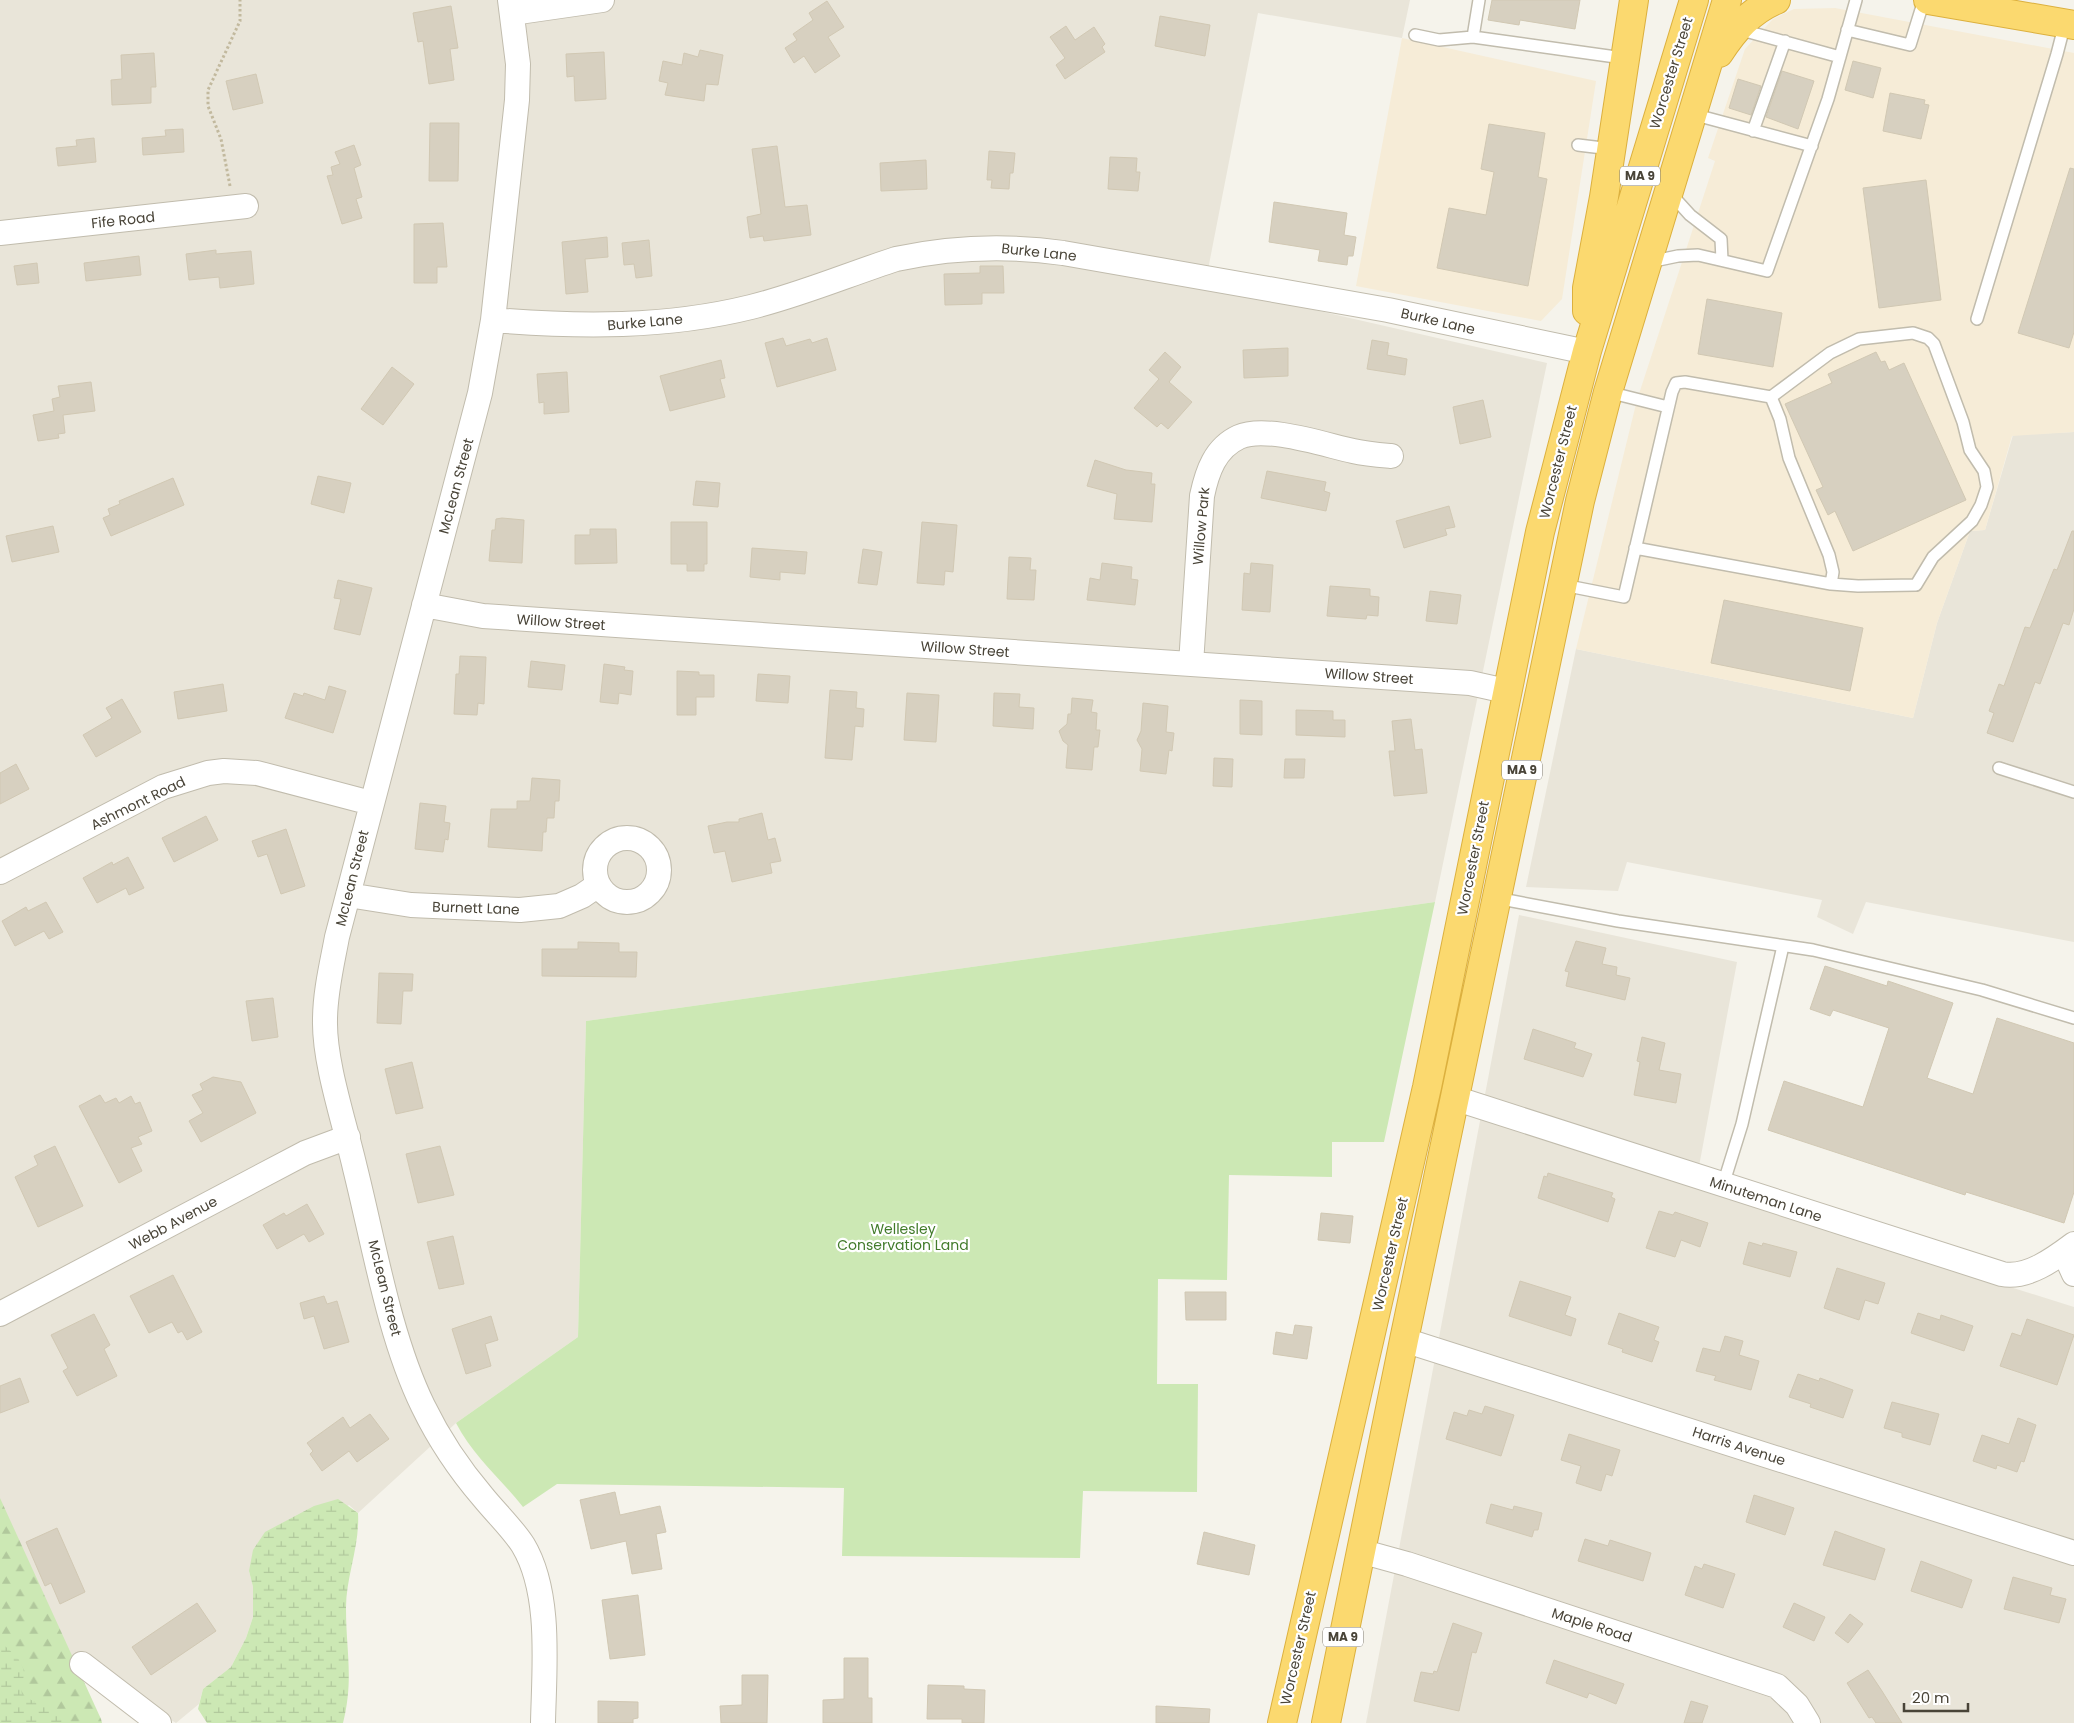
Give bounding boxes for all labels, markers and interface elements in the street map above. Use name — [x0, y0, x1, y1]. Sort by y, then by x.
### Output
street label: Worcester Street — [1644, 15, 1698, 131]
road number: MA 9 — [1620, 167, 1660, 186]
street label: Fife Road — [90, 207, 156, 233]
street label: Burke Lane — [1000, 238, 1078, 266]
street label: Burke Lane — [1399, 303, 1477, 339]
street label: Burke Lane — [606, 309, 684, 335]
street label: Worcester Street — [1534, 403, 1582, 521]
street label: McLean Street — [434, 436, 478, 536]
street label: Willow Park — [1188, 485, 1214, 566]
street label: Willow Street — [516, 609, 606, 635]
street label: Willow Street — [920, 636, 1010, 662]
street label: Willow Street — [1324, 663, 1414, 689]
road number: MA 9 — [1502, 760, 1542, 780]
street label: Ashmont Road — [87, 771, 189, 835]
street label: Worcester Street — [1452, 799, 1494, 917]
street label: McLean Street — [330, 828, 374, 928]
street label: Burnett Lane — [432, 896, 520, 920]
street label: Minuteman Lane — [1707, 1171, 1825, 1227]
street label: Webb Avenue — [125, 1191, 221, 1255]
street label: Worcester Street — [1367, 1195, 1413, 1313]
park label: Wellesley Conservation Land — [837, 1219, 969, 1255]
street label: McLean Street — [363, 1238, 407, 1338]
street label: Harris Avenue — [1690, 1422, 1788, 1471]
street label: Worcester Street — [1275, 1589, 1321, 1707]
street label: Maple Road — [1549, 1603, 1635, 1647]
road number: MA 9 — [1323, 1628, 1363, 1646]
scale bar — [1904, 1680, 1968, 1712]
text: 20 m — [1912, 1687, 1950, 1708]

